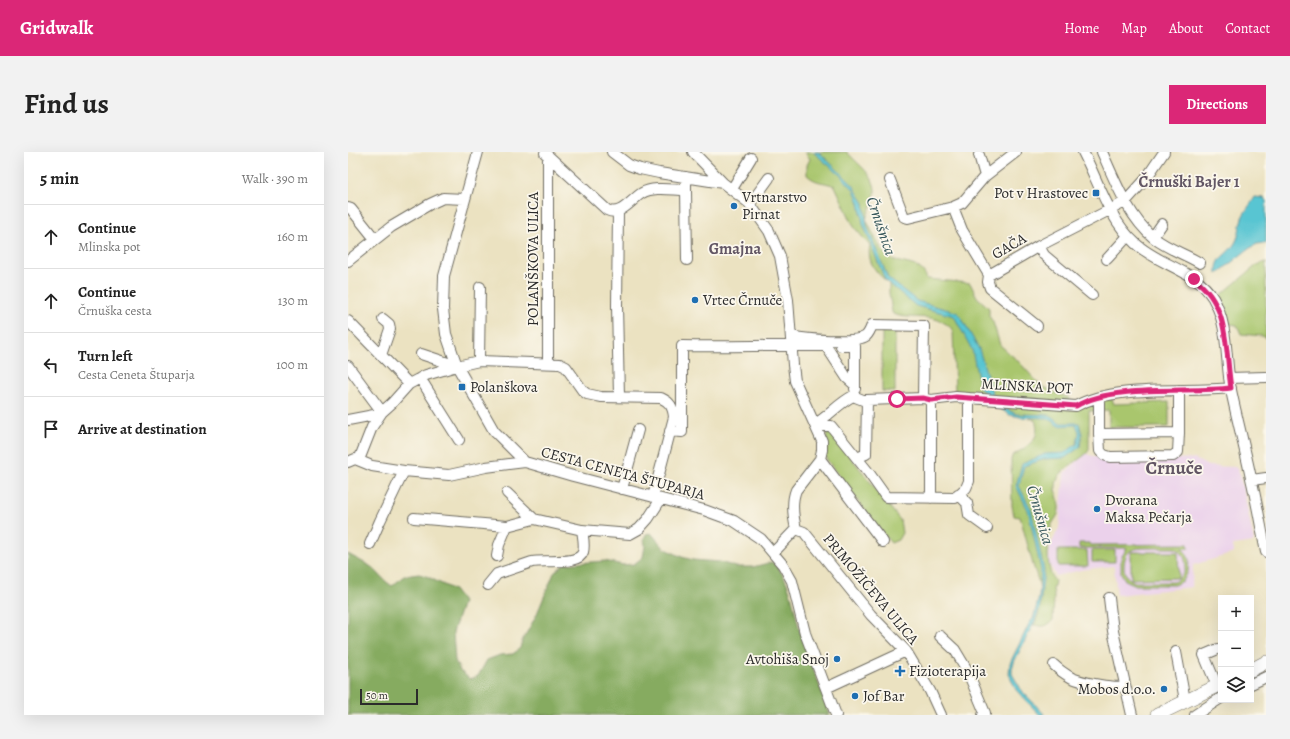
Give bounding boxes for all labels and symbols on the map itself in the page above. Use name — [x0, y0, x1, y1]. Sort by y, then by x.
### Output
district label: Črnuški Bajer 1 — [1139, 171, 1240, 193]
place label: Pot v Hrastovec — [994, 183, 1088, 203]
place label: Vrtnarstvo Pirnat — [741, 187, 807, 224]
marker: Pot v Hrastovec — [1091, 188, 1101, 198]
street label: POLANŠKOVA ULICA — [523, 191, 543, 326]
water label: Črnušnica — [861, 194, 901, 259]
marker: Vrtnarstvo Pirnat — [729, 201, 739, 211]
street label: GAČA — [988, 228, 1030, 264]
district label: Gmajna — [709, 238, 761, 260]
route end — [1185, 270, 1203, 288]
place label: Vrtec Črnuče — [702, 290, 783, 310]
marker: Vrtec Črnuče — [690, 295, 700, 305]
street label: MLINSKA POT — [981, 374, 1074, 398]
place label: Polanškova — [470, 377, 538, 397]
marker: Polanškova — [457, 382, 467, 392]
route start — [888, 390, 906, 408]
street label: CESTA CENETA ŠTUPARJA — [539, 441, 707, 505]
district label: Črnuče — [1146, 455, 1203, 481]
water label: Črnušnica — [1021, 483, 1059, 548]
place label: Dvorana Maksa Pečarja — [1105, 490, 1192, 527]
marker: Dvorana Maksa Pečarja — [1092, 504, 1102, 514]
street label: PRIMOŽIČEVA ULICA — [819, 529, 924, 649]
place label: Avtohiša Snoj — [745, 649, 829, 669]
marker: Avtohiša Snoj — [832, 654, 842, 664]
place label: Fizioterapija — [909, 661, 986, 681]
marker: Fizioterapija — [894, 665, 906, 677]
place label: Mobos d.o.o. — [1078, 679, 1156, 699]
marker: Mobos d.o.o. — [1159, 684, 1169, 694]
place label: Jof Bar — [863, 686, 905, 706]
scale bar — [360, 687, 418, 706]
marker: Jof Bar — [850, 691, 860, 701]

